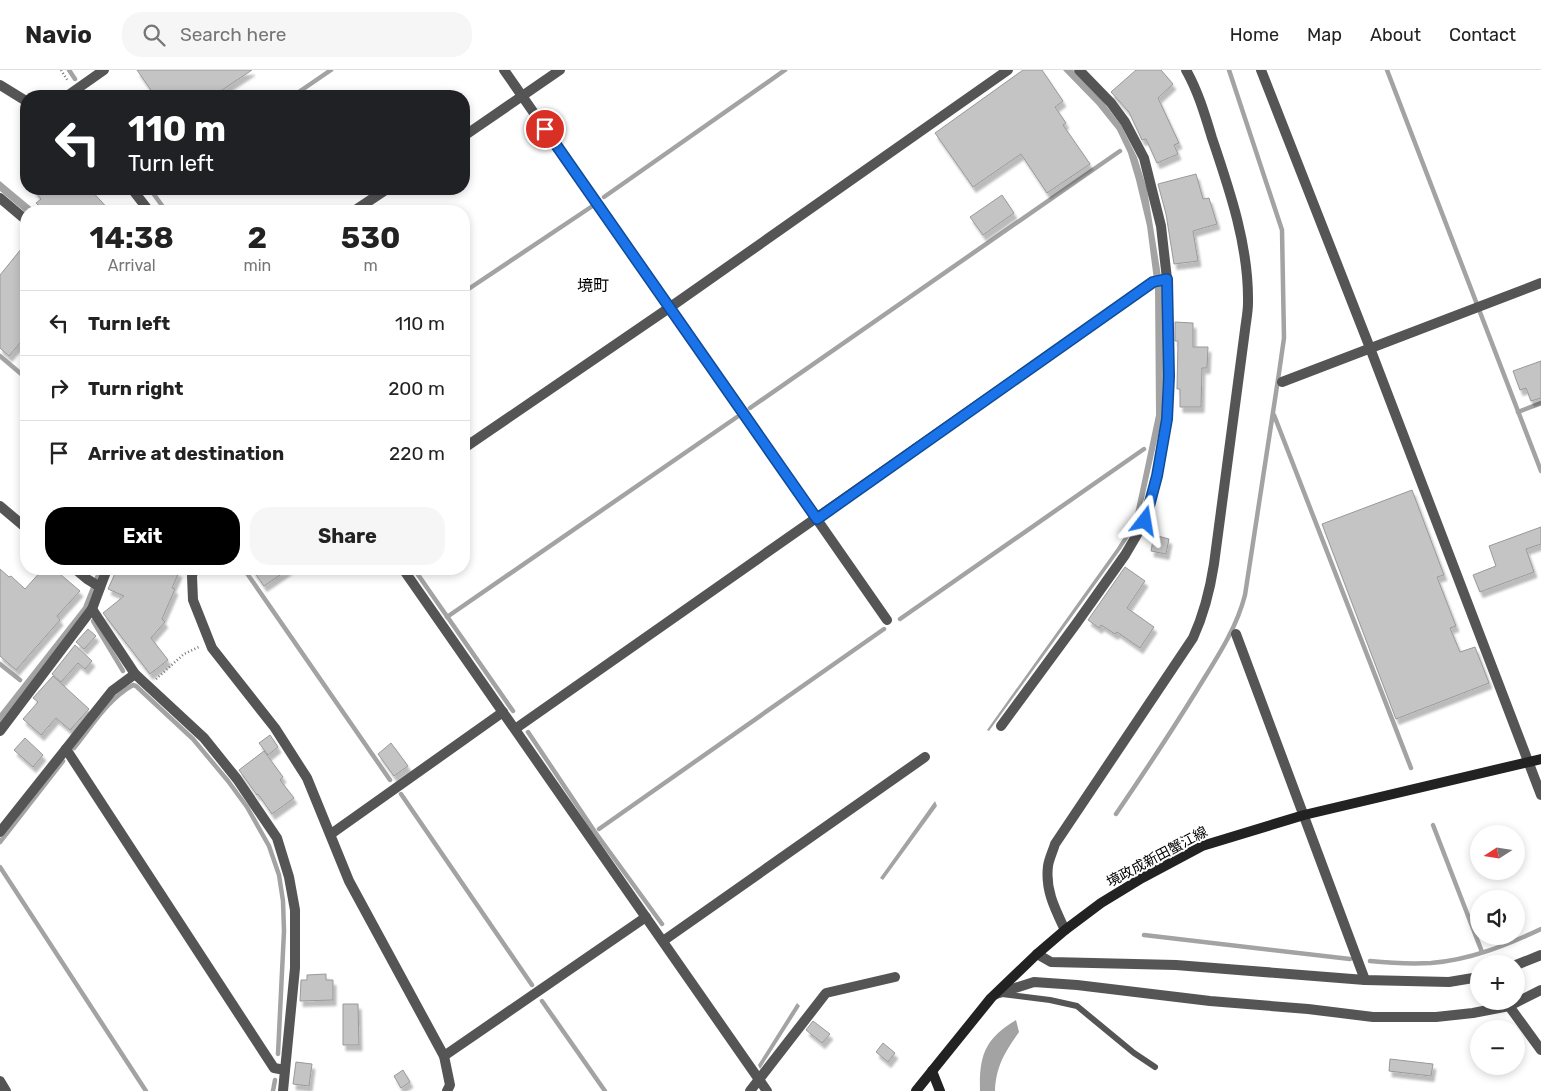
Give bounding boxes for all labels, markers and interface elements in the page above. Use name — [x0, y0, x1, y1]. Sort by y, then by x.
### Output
search box — [122, 12, 472, 57]
text: Navio — [25, 21, 92, 49]
icon: search — [140, 21, 168, 49]
text: Search here — [180, 23, 286, 46]
text: Home — [1230, 24, 1279, 46]
text: Map — [1307, 24, 1342, 46]
text: About — [1370, 24, 1421, 46]
text: Contact — [1449, 24, 1516, 46]
text: 110 m — [128, 108, 226, 150]
pin — [524, 108, 566, 150]
icon: left — [45, 110, 110, 175]
icon: arrive — [531, 115, 559, 143]
text: Turn left — [128, 150, 214, 177]
text: 14:38 — [90, 220, 174, 256]
text: 2 — [248, 220, 267, 256]
text: 530 — [341, 220, 400, 256]
text: Arrival — [108, 256, 156, 275]
text: min — [243, 256, 271, 275]
text: m — [363, 256, 378, 275]
district label: 境町 — [577, 276, 609, 295]
icon: left — [45, 309, 73, 337]
text: Turn left — [88, 312, 170, 335]
text: 110 m — [395, 312, 445, 335]
icon: right — [45, 374, 73, 402]
text: Turn right — [88, 377, 183, 400]
text: 200 m — [388, 377, 445, 400]
icon: arrive — [45, 439, 73, 467]
text: Arrive at destination — [88, 442, 284, 465]
text: 220 m — [389, 442, 445, 465]
position arrow — [1118, 494, 1170, 546]
button: Exit — [45, 507, 240, 565]
button: Share — [250, 507, 445, 565]
street label: 境政成新田蟹江線 — [1104, 823, 1210, 891]
north arrow — [1470, 825, 1525, 880]
map controls — [1470, 825, 1525, 1075]
button: sound — [1470, 890, 1525, 945]
button: + — [1470, 955, 1525, 1010]
button: − — [1470, 1020, 1525, 1075]

